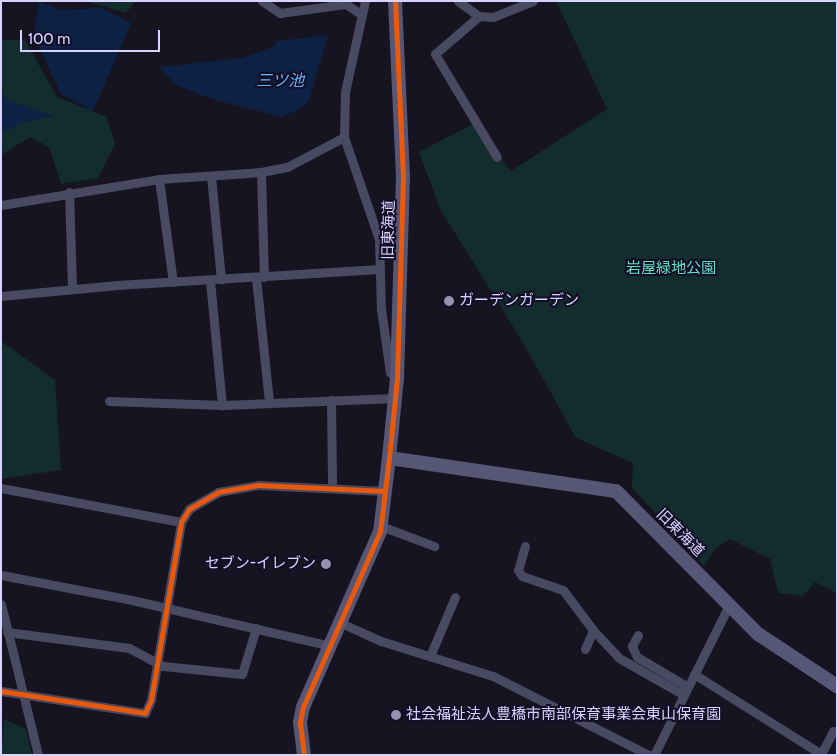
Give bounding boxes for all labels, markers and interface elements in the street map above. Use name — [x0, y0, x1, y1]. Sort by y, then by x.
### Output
scale bar — [22, 20, 162, 52]
text: 100 m — [28, 30, 70, 48]
water label: 三ツ池 — [256, 71, 304, 91]
street label: 旧東海道 — [379, 200, 399, 260]
park label: 岩屋緑地公園 — [626, 260, 716, 278]
place label: ガーデンガーデン — [459, 292, 579, 310]
marker: ガーデンガーデン — [443, 295, 455, 307]
street label: 旧東海道 — [652, 505, 708, 561]
place label: セブン-イレブン — [205, 555, 316, 573]
marker: セブン-イレブン — [320, 558, 332, 570]
place label: 社会福祉法人豊橋市南部保育事業会東山保育園 — [406, 706, 721, 724]
marker: 社会福祉法人豊橋市南部保育事業会東山保育園 — [390, 709, 402, 721]

